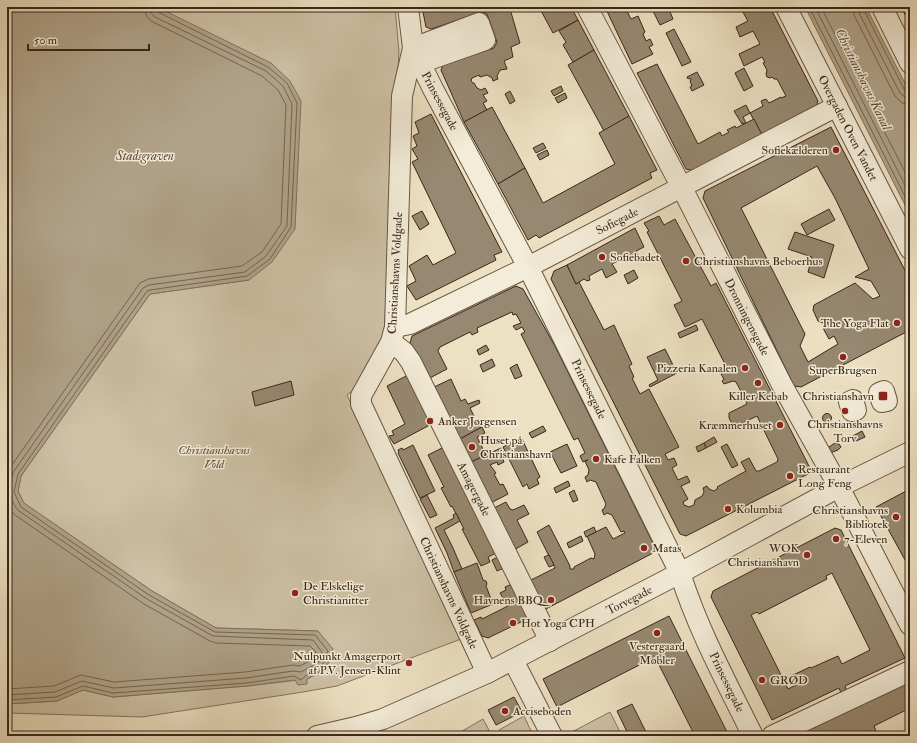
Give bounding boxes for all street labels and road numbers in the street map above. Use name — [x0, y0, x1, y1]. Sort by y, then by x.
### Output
street label: Prinsessegade — [418, 69, 461, 133]
street label: Overgaden Oven Vandet — [814, 73, 881, 184]
street label: Sofiegade — [593, 204, 641, 239]
street label: Christianshavns Voldgade — [385, 212, 406, 334]
street label: Dronningensgade — [721, 276, 772, 358]
street label: Prinsessegade — [568, 357, 610, 422]
street label: Amagergade — [453, 459, 494, 519]
street label: Christianshavns Voldgade — [416, 535, 481, 652]
street label: Torvegade — [604, 583, 655, 618]
street label: Prinsessegade — [706, 650, 748, 715]

